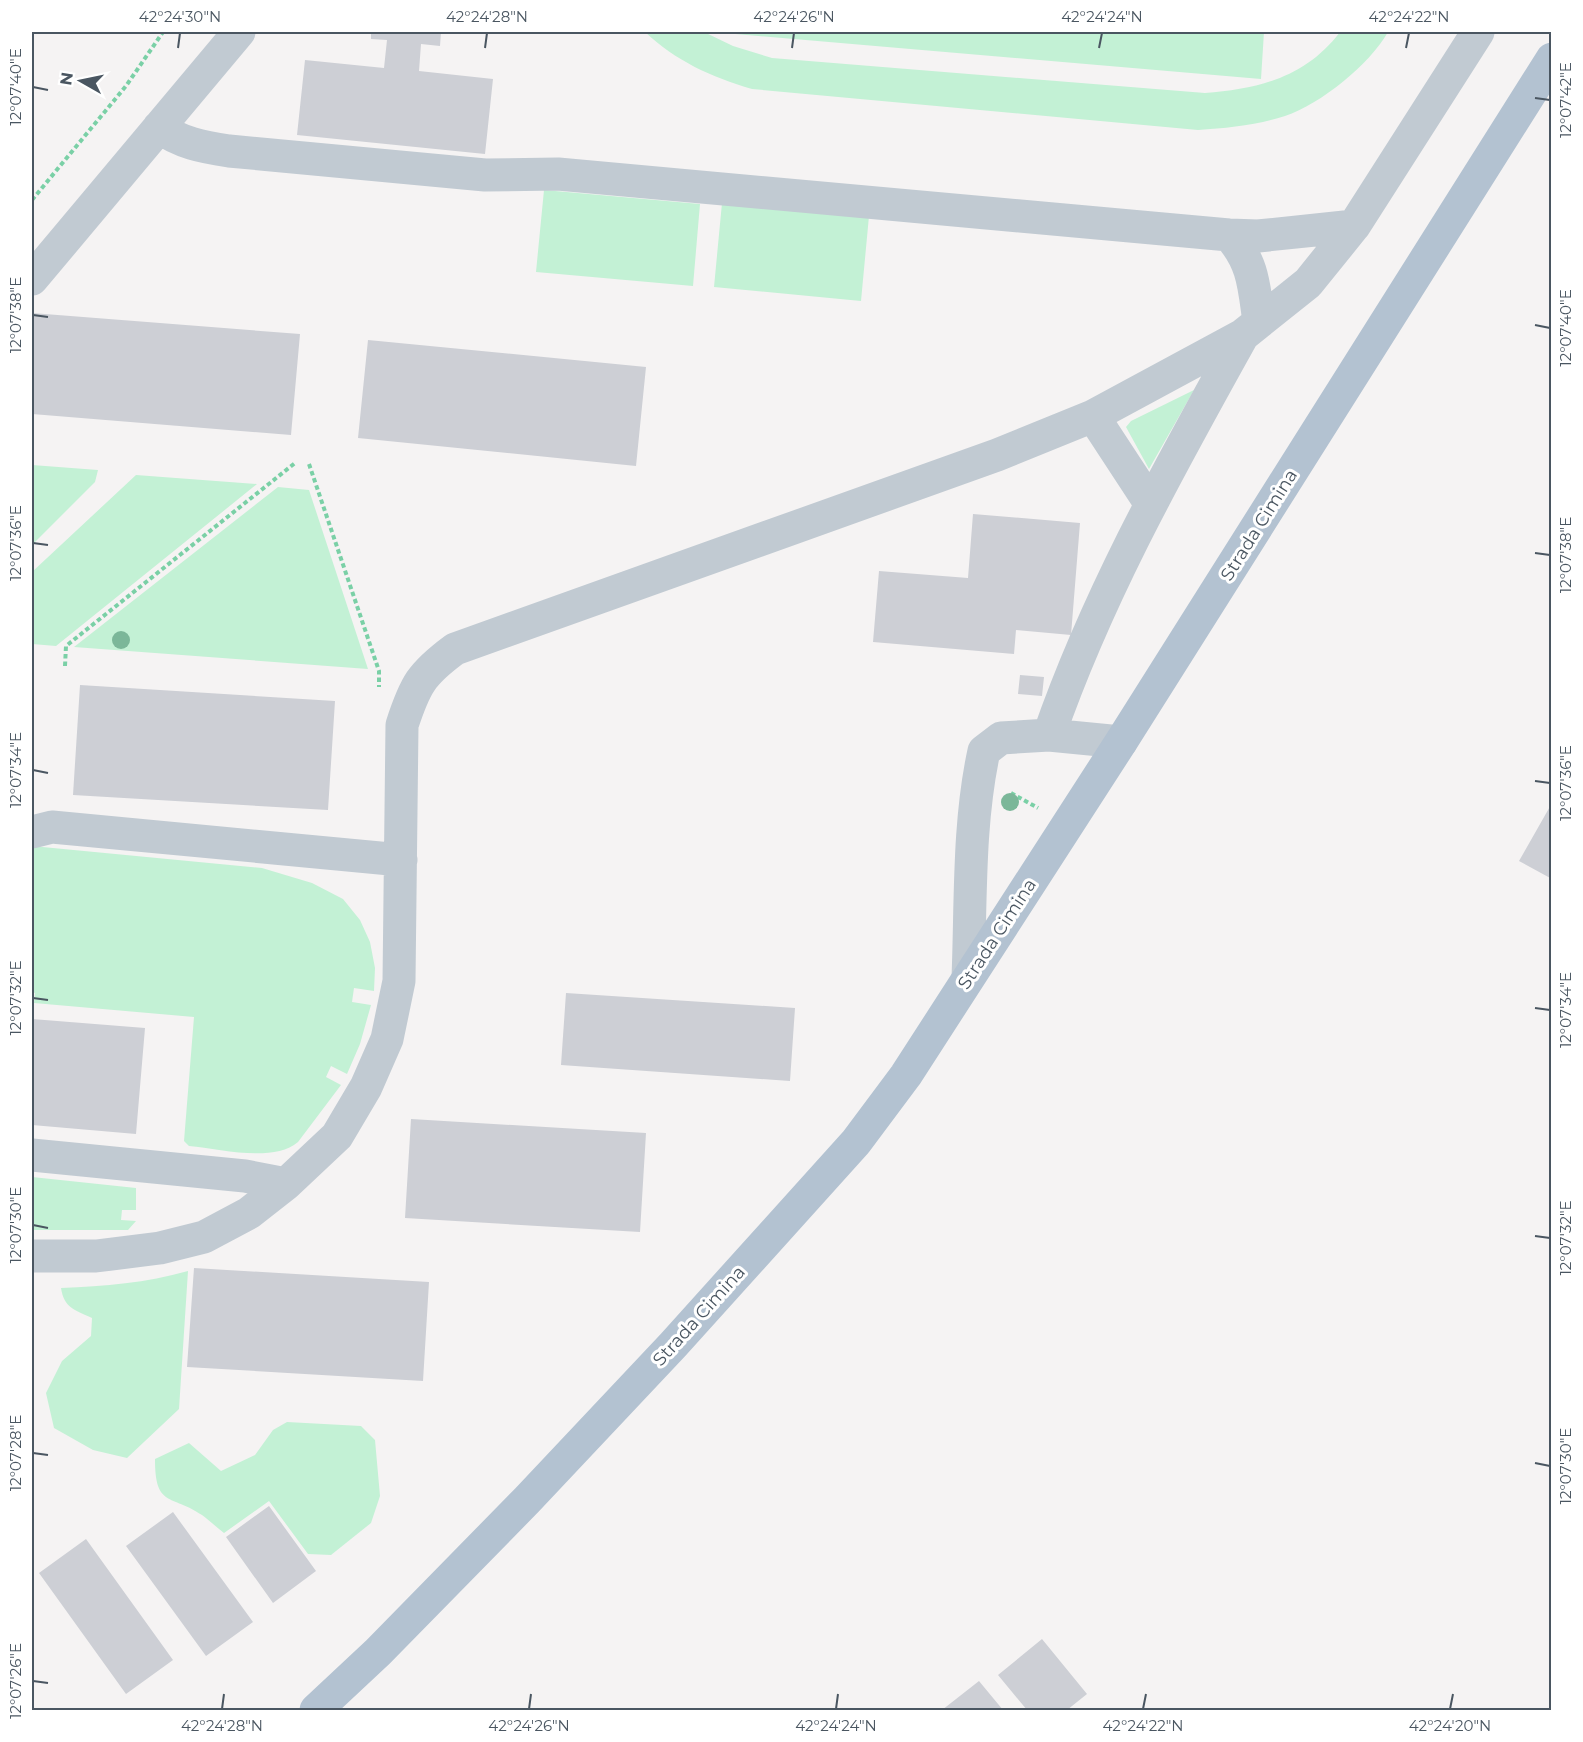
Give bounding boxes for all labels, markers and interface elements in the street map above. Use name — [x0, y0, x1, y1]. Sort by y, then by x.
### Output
text: 42°24'30"N — [139, 7, 221, 26]
text: 42°24'28"N — [446, 7, 528, 26]
text: 42°24'26"N — [753, 7, 835, 26]
text: 42°24'24"N — [1061, 7, 1143, 26]
text: 42°24'22"N — [1368, 7, 1450, 26]
text: 12°07'40"E — [6, 48, 25, 126]
north arrow — [51, 51, 111, 111]
text: 12°07'42"E — [1556, 62, 1575, 138]
text: N — [56, 71, 77, 87]
text: 12°07'38"E — [6, 277, 25, 353]
text: 12°07'40"E — [1556, 289, 1575, 367]
street label: Strada Cimina — [1216, 465, 1302, 585]
text: 12°07'36"E — [6, 505, 25, 581]
text: 12°07'38"E — [1556, 517, 1575, 593]
text: 12°07'34"E — [6, 732, 25, 808]
text: 12°07'36"E — [1556, 745, 1575, 821]
street label: Strada Cimina — [953, 875, 1041, 993]
text: 12°07'32"E — [6, 960, 25, 1036]
text: 12°07'34"E — [1556, 972, 1575, 1048]
text: 12°07'30"E — [6, 1187, 25, 1263]
text: 12°07'32"E — [1556, 1200, 1575, 1276]
street label: Strada Cimina — [648, 1261, 750, 1371]
text: 12°07'28"E — [6, 1415, 25, 1491]
text: 12°07'30"E — [1556, 1428, 1575, 1504]
text: 12°07'26"E — [6, 1643, 25, 1719]
text: 42°24'28"N — [181, 1716, 263, 1735]
text: 42°24'26"N — [488, 1716, 570, 1735]
text: 42°24'24"N — [795, 1716, 877, 1735]
text: 42°24'22"N — [1102, 1716, 1184, 1735]
text: 42°24'20"N — [1409, 1716, 1491, 1735]

